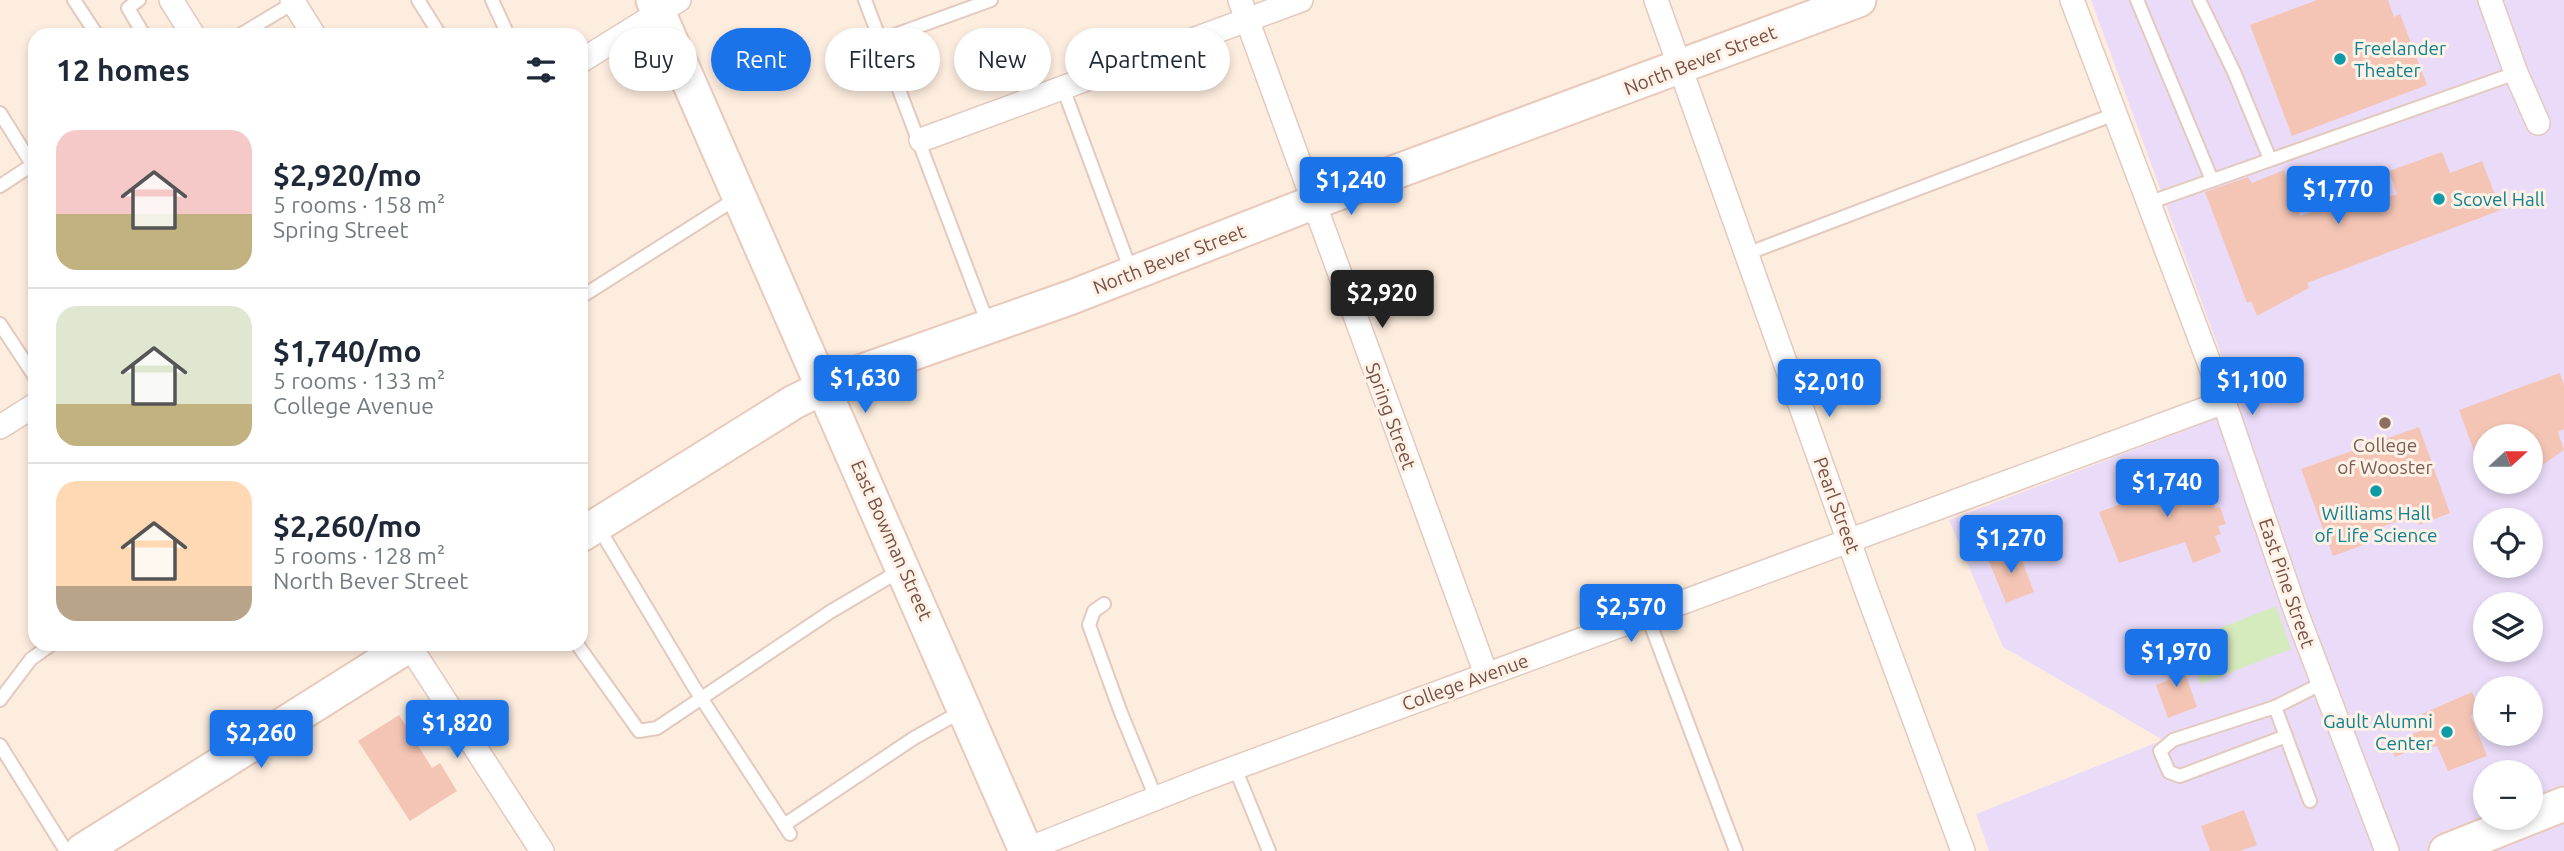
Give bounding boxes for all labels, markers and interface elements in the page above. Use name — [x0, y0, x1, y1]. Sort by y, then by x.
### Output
street label: North Bever Street — [1621, 21, 1780, 99]
chip: Buy — [609, 28, 697, 91]
chip: Rent — [711, 28, 811, 91]
chip: Filters — [825, 28, 940, 91]
chip: New — [954, 28, 1051, 91]
chip: Apartment — [1065, 28, 1230, 91]
place label: Freelander Theater — [2354, 37, 2446, 81]
icon: filters — [522, 51, 560, 89]
marker: Freelander Theater — [2332, 51, 2348, 67]
text: 12 homes — [56, 53, 190, 87]
icon: home — [112, 158, 196, 242]
text: $2,920/mo — [273, 158, 422, 192]
pin: $1,240 — [1294, 158, 1408, 217]
pin: $1,770 — [2281, 166, 2395, 226]
text: $1,240 — [1316, 167, 1386, 192]
text: $1,770 — [2303, 176, 2373, 201]
place label: Scovel Hall — [2453, 188, 2545, 210]
marker: Scovel Hall — [2431, 191, 2447, 207]
text: 5 rooms · 158 m² — [273, 192, 445, 217]
text: Spring Street — [273, 217, 409, 242]
street label: North Bever Street — [1090, 220, 1249, 298]
pin: $2,920 — [1325, 270, 1439, 330]
text: $2,920 — [1347, 280, 1417, 305]
icon: home — [112, 334, 196, 418]
text: $1,740/mo — [273, 334, 422, 368]
pin: $1,630 — [808, 356, 922, 415]
pin: $1,100 — [2195, 358, 2309, 417]
street label: Spring Street — [1361, 360, 1421, 473]
pin: $2,010 — [1772, 360, 1886, 419]
text: $1,630 — [830, 365, 900, 390]
text: $1,100 — [2217, 367, 2287, 392]
text: 5 rooms · 133 m² — [273, 368, 445, 393]
text: $2,010 — [1794, 369, 1864, 394]
text: College Avenue — [273, 393, 434, 418]
marker: College of Wooster — [2377, 415, 2393, 431]
north arrow — [2473, 424, 2543, 494]
map controls — [2473, 424, 2543, 830]
place label: College of Wooster — [2337, 434, 2433, 478]
street label: Pearl Street — [1809, 454, 1865, 557]
street label: East Bowman Street — [847, 457, 937, 624]
pin: $1,740 — [2110, 460, 2224, 519]
text: $1,740 — [2132, 469, 2202, 494]
marker: Williams Hall of Life Science — [2368, 483, 2384, 499]
place label: Williams Hall of Life Science — [2314, 502, 2438, 546]
button: locate — [2473, 508, 2543, 578]
icon: home — [112, 509, 196, 593]
text: $2,260/mo — [273, 509, 422, 543]
pin: $1,270 — [1954, 516, 2068, 575]
street label: East Pine Street — [2255, 516, 2320, 651]
text: $1,270 — [1976, 525, 2046, 550]
text: 5 rooms · 128 m² — [273, 543, 445, 568]
text: North Bever Street — [273, 568, 468, 593]
pin: $2,570 — [1574, 584, 1688, 644]
button: layers — [2473, 592, 2543, 662]
text: $2,570 — [1596, 594, 1666, 619]
pin: $1,970 — [2119, 630, 2233, 689]
text: $1,970 — [2141, 639, 2211, 664]
street label: College Avenue — [1399, 649, 1531, 715]
button: + — [2473, 676, 2543, 746]
pin: $1,820 — [400, 700, 514, 760]
pin: $2,260 — [204, 710, 318, 770]
text: $1,820 — [422, 710, 492, 735]
place label: Gault Alumni Center — [2323, 710, 2433, 754]
text: $2,260 — [226, 720, 296, 745]
marker: Gault Alumni Center — [2439, 724, 2455, 740]
button: − — [2473, 760, 2543, 830]

